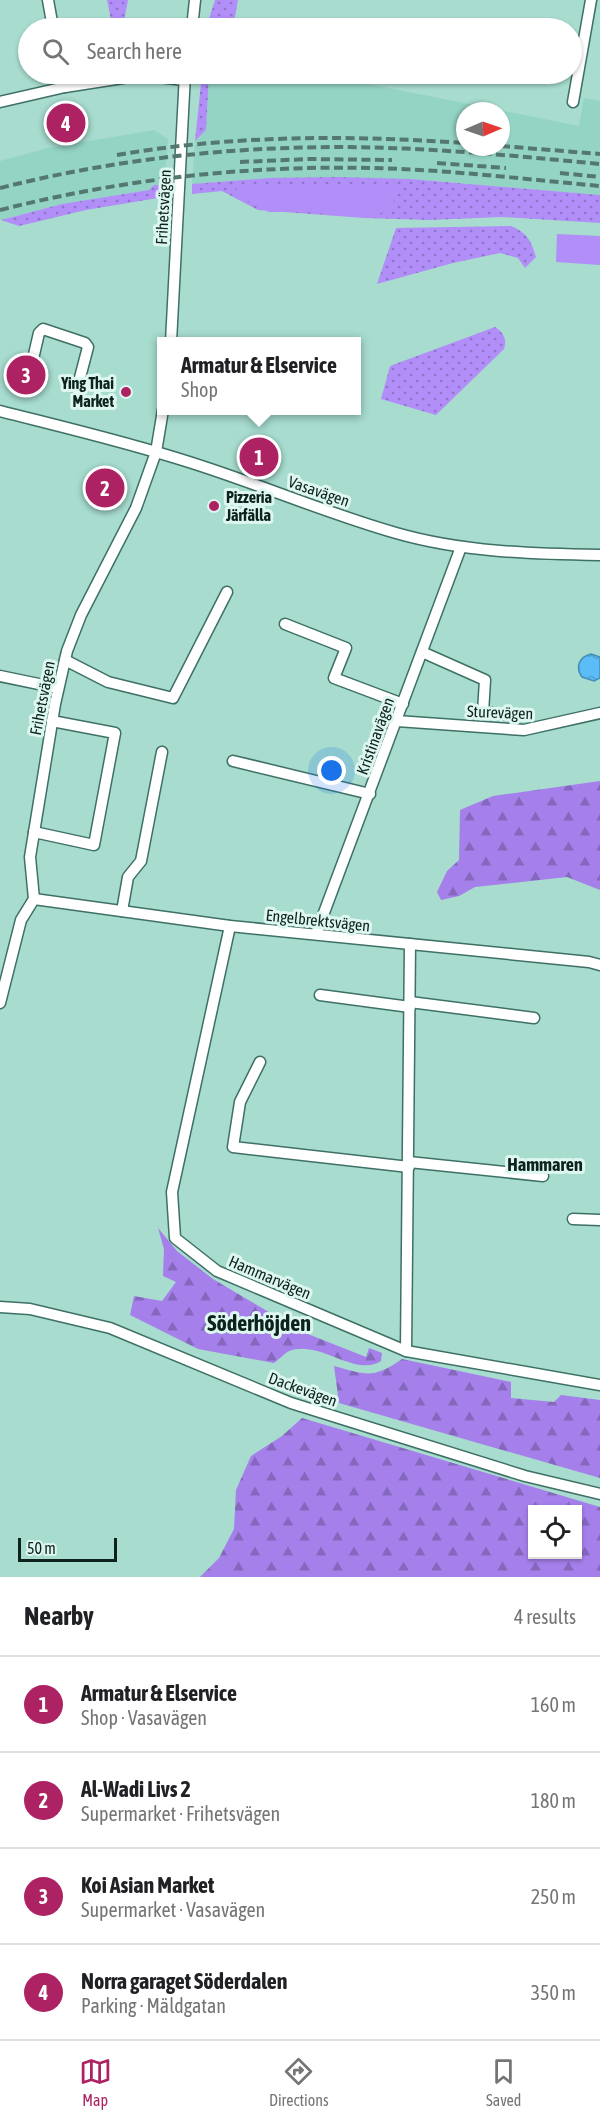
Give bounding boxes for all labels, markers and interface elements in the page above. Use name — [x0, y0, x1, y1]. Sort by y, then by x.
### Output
search box — [18, 18, 582, 84]
icon: search — [39, 35, 72, 68]
text: Search here — [87, 38, 182, 64]
pin: 4 — [46, 100, 86, 146]
north arrow — [456, 102, 510, 156]
street label: Frihetsvägen — [152, 169, 175, 245]
popup — [157, 337, 361, 415]
pin: 3 — [6, 352, 46, 398]
text: Armatur & Elservice — [181, 352, 337, 378]
place label: Ying Thai Market — [60, 374, 114, 410]
text: Shop — [181, 378, 218, 401]
marker: Ying Thai Market — [119, 385, 133, 399]
pin: 1 — [240, 434, 278, 480]
pin: 2 — [86, 466, 124, 510]
street label: Vasavägen — [286, 472, 352, 511]
place label: Pizzeria Järfälla — [225, 488, 272, 524]
marker: Pizzeria Järfälla — [207, 499, 221, 513]
street label: Frihetsvägen — [26, 659, 59, 737]
street label: Kristinavägen — [353, 695, 398, 777]
street label: Sturevägen — [466, 702, 533, 723]
your location — [317, 756, 346, 785]
street label: Engelbrektsvägen — [265, 906, 371, 935]
district label: Hammaren — [507, 1154, 583, 1175]
street label: Hammarvägen — [226, 1252, 314, 1303]
district label: Söderhöjden — [207, 1310, 311, 1336]
street label: Dackevägen — [266, 1368, 340, 1411]
map controls — [528, 1505, 582, 1559]
button: locate — [528, 1505, 582, 1559]
scale bar — [18, 1535, 117, 1562]
text: 50 m — [27, 1539, 56, 1557]
text: Nearby — [24, 1601, 94, 1631]
text: 4 results — [514, 1605, 576, 1628]
text: Armatur & Elservice — [81, 1680, 237, 1706]
text: 1 — [39, 1693, 48, 1716]
text: 160 m — [531, 1693, 576, 1716]
text: Shop · Vasavägen — [81, 1706, 207, 1729]
text: Al-Wadi Livs 2 — [81, 1776, 191, 1802]
text: 2 — [39, 1789, 48, 1812]
text: 180 m — [531, 1789, 576, 1812]
text: Supermarket · Frihetsvägen — [81, 1802, 280, 1825]
text: Koi Asian Market — [81, 1872, 214, 1898]
text: 3 — [39, 1885, 48, 1908]
text: 250 m — [531, 1885, 576, 1908]
text: Supermarket · Vasavägen — [81, 1898, 265, 1921]
text: Norra garaget Söderdalen — [81, 1968, 287, 1994]
text: 4 — [39, 1981, 48, 2004]
text: 350 m — [531, 1981, 576, 2004]
text: Parking · Mäldgatan — [81, 1994, 226, 2017]
tab: Map — [79, 2055, 112, 2109]
tab: Directions — [269, 2055, 329, 2109]
tab: Saved — [486, 2055, 521, 2109]

